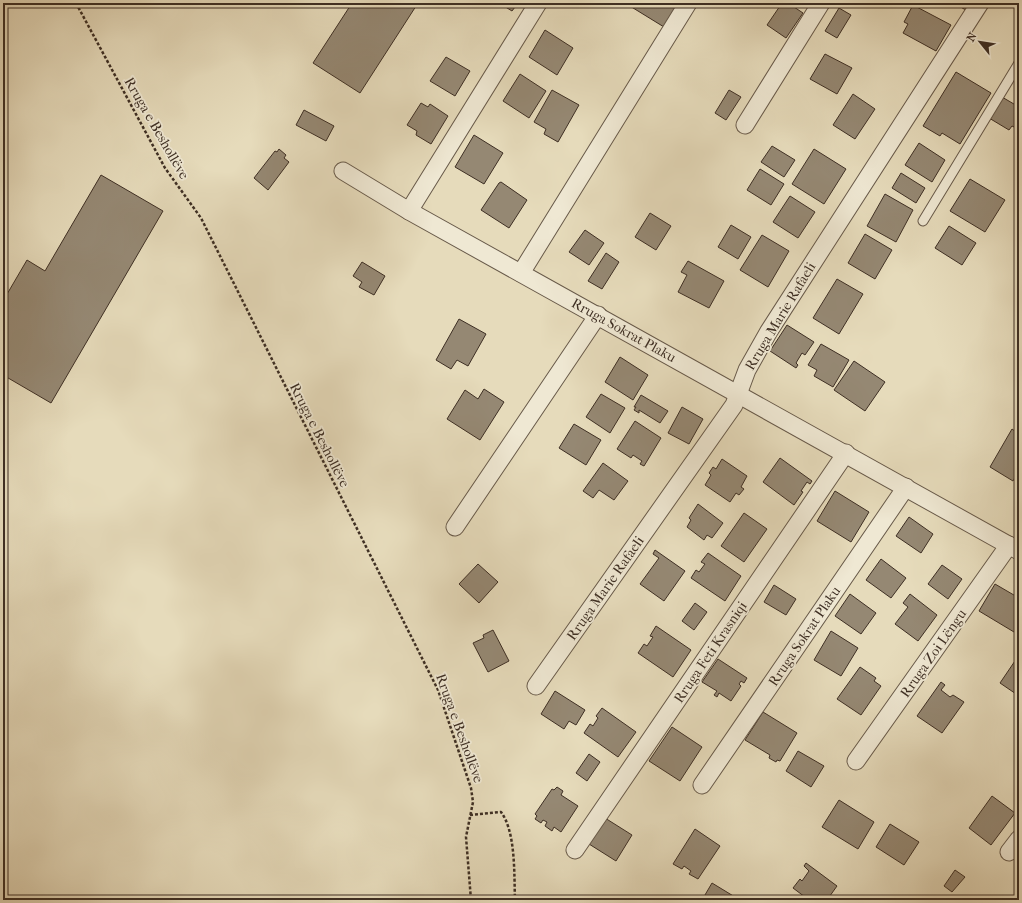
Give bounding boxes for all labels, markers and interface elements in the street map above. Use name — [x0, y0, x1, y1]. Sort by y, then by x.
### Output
north arrow — [960, 22, 1000, 62]
text: N — [964, 30, 980, 44]
street label: Rruga e Beshollëve — [120, 74, 193, 182]
street label: Rruga Marie Rafaeli — [741, 259, 819, 373]
street label: Rruga Sokrat Plaku — [569, 295, 679, 366]
street label: Rruga e Beshollëve — [286, 380, 353, 490]
street label: Rruga Marie Rafaeli — [563, 533, 648, 644]
street label: Rruga Sokrat Plaku — [765, 583, 844, 689]
street label: Rruga Feti Krasniqi — [670, 598, 751, 706]
street label: Rruga Zoi Lëngu — [897, 606, 970, 701]
street label: Rruga e Beshollëve — [432, 671, 487, 785]

